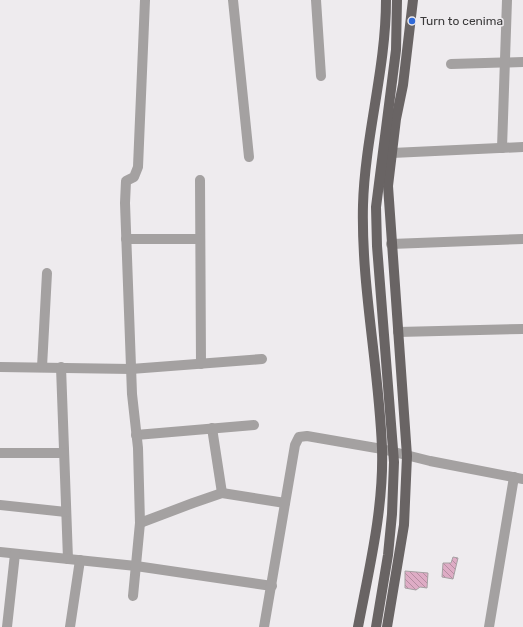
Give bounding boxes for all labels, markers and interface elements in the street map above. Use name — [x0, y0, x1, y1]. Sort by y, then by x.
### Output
place label: Turn to cenima — [420, 14, 503, 28]
marker: Turn to cenima — [407, 16, 417, 26]

